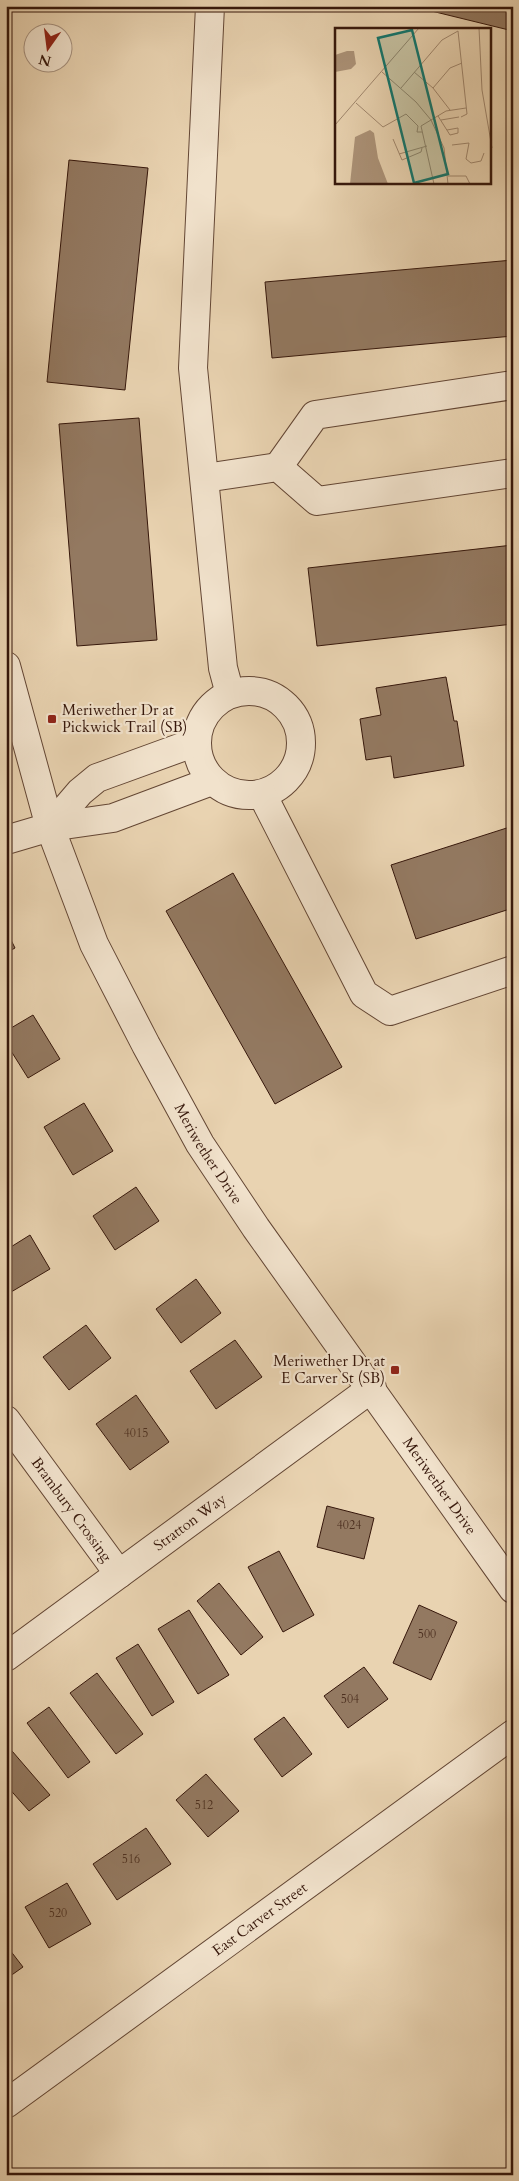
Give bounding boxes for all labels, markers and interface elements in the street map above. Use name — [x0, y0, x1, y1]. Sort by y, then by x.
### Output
north arrow — [22, 22, 72, 72]
inset map — [335, 28, 492, 184]
text: N — [37, 49, 53, 71]
place label: Meriwether Dr at Pickwick Trail (SB) — [62, 700, 187, 737]
marker: Meriwether Dr at Pickwick Trail (SB) — [46, 713, 58, 725]
street label: Meriwether Drive — [170, 1100, 247, 1208]
place label: Meriwether Dr at E Carver St (SB) — [273, 1351, 385, 1388]
marker: Meriwether Dr at E Carver St (SB) — [389, 1364, 401, 1376]
house number: 4015 — [124, 1425, 148, 1441]
street label: Meriwether Drive — [398, 1433, 481, 1539]
street label: Brambury Crossing — [27, 1453, 117, 1566]
street label: Stratton Way — [149, 1489, 230, 1555]
house number: 4024 — [337, 1517, 361, 1533]
house number: 500 — [418, 1626, 436, 1642]
house number: 504 — [341, 1691, 359, 1707]
house number: 512 — [195, 1797, 213, 1813]
house number: 516 — [122, 1851, 140, 1867]
street label: East Carver Street — [208, 1877, 311, 1960]
house number: 520 — [49, 1905, 67, 1921]

